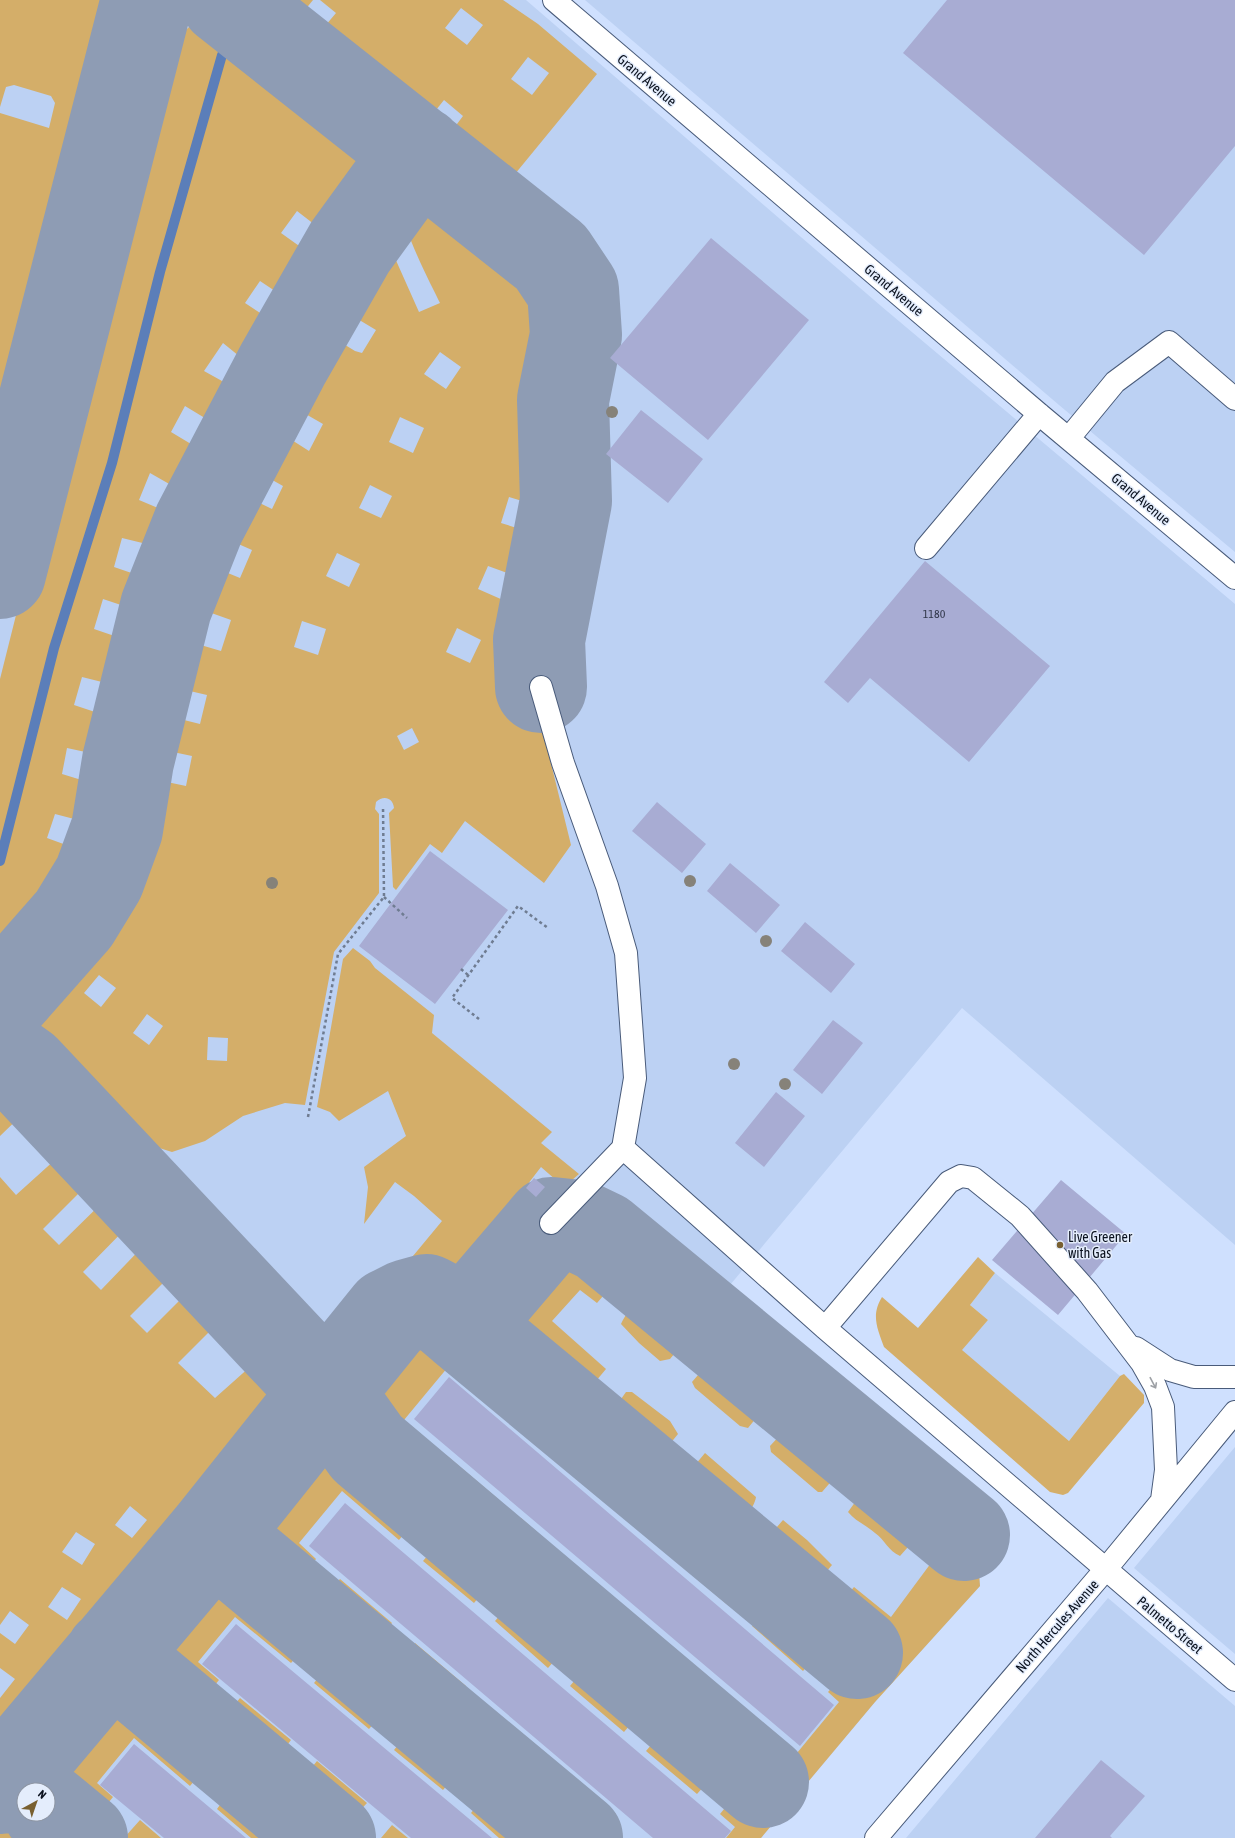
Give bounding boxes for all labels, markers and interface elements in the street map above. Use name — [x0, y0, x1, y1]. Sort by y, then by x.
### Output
street label: Grand Avenue — [614, 51, 680, 109]
street label: Grand Avenue — [861, 261, 927, 319]
street label: Grand Avenue — [1108, 470, 1174, 528]
house number: 1180 — [923, 607, 946, 621]
place label: Live Greener with Gas — [1068, 1229, 1133, 1261]
marker: Live Greener with Gas — [1055, 1240, 1065, 1250]
one-way arrow — [1150, 1377, 1157, 1389]
street label: North Hercules Avenue — [1012, 1576, 1102, 1676]
street label: Palmetto Street — [1134, 1593, 1206, 1657]
north arrow — [16, 1782, 56, 1822]
text: N — [36, 1788, 49, 1801]

